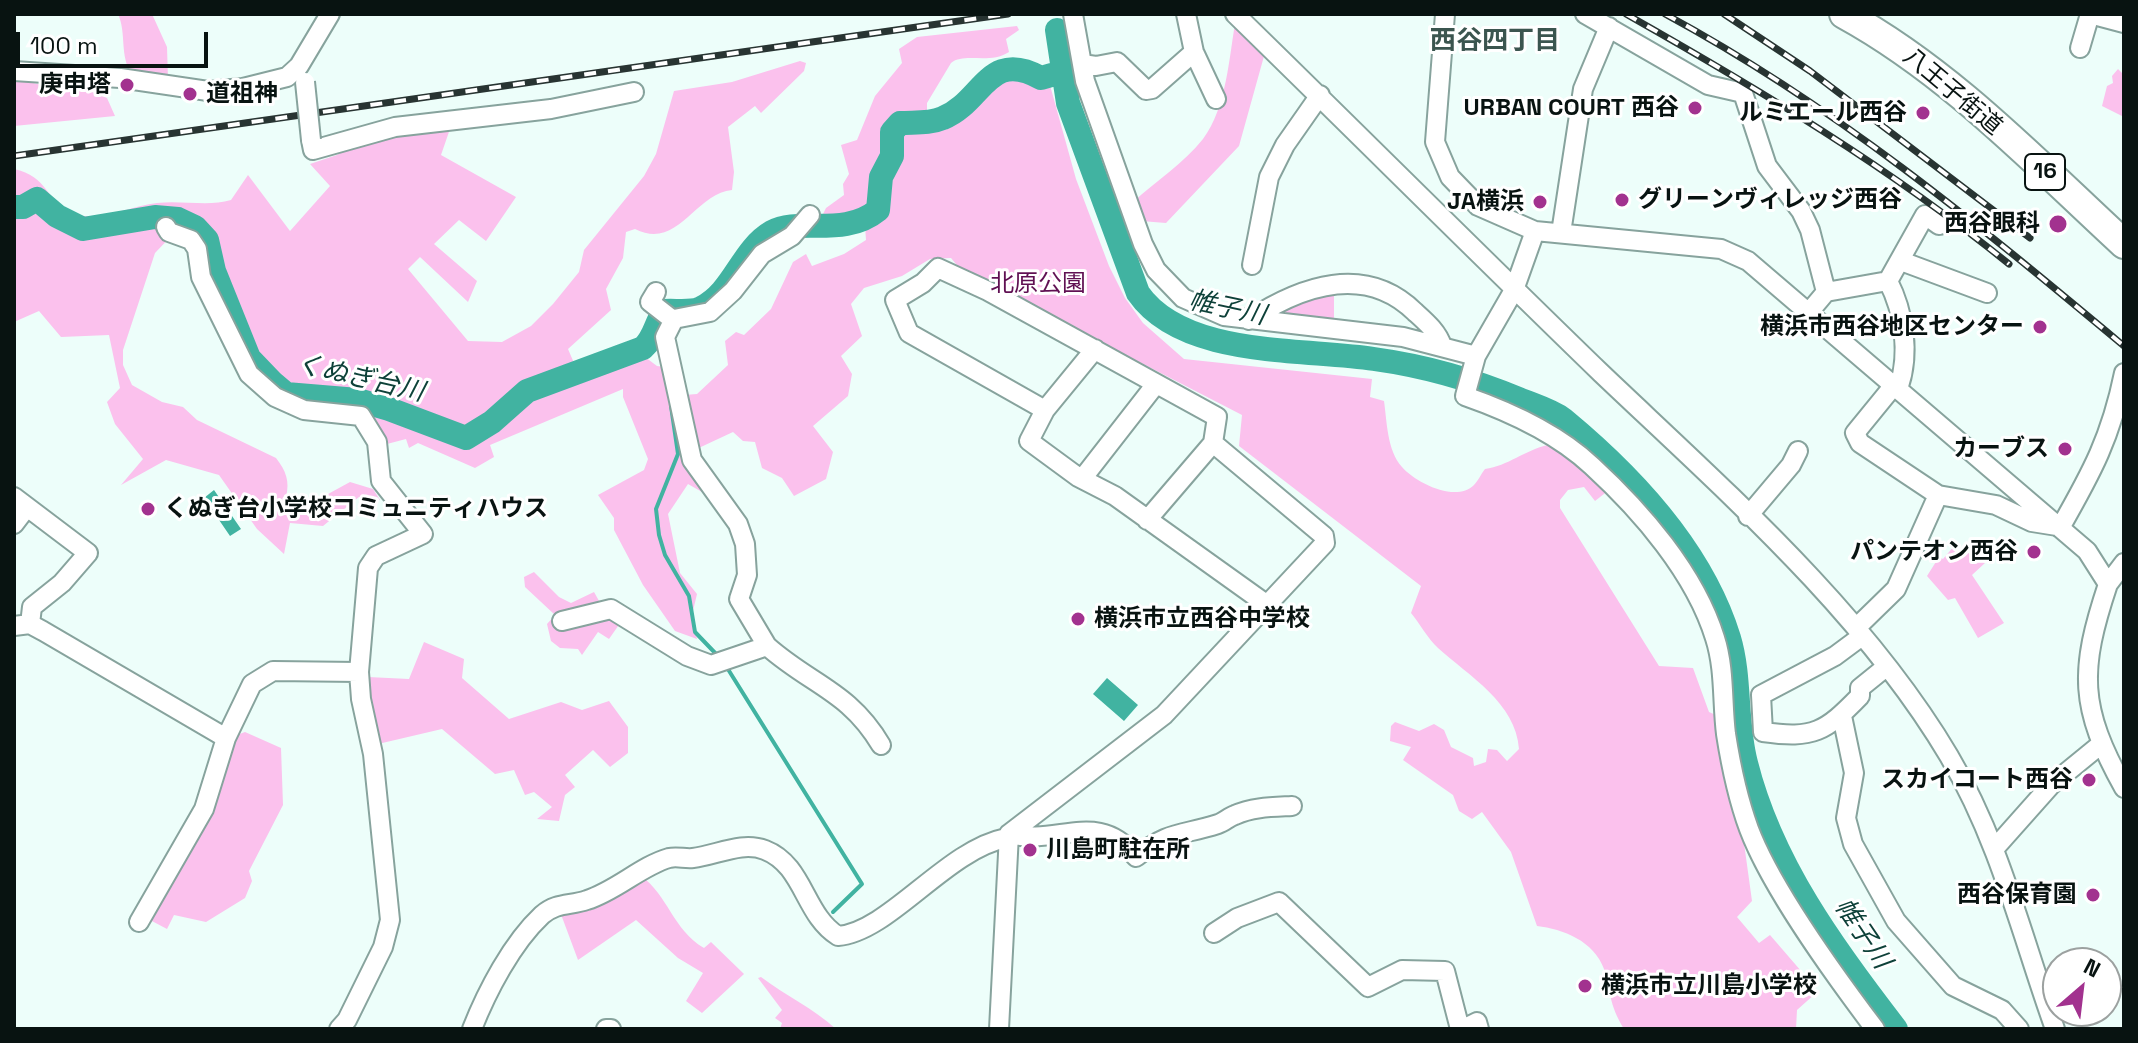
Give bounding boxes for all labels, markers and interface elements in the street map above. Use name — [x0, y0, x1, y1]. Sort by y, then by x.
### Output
scale bar — [20, 16, 212, 66]
district label: 西谷四丁目 — [1430, 26, 1560, 58]
text: 100 m — [30, 30, 98, 61]
street label: 八王子街道 — [1897, 42, 2007, 142]
place label: 庚申塔 — [39, 71, 111, 99]
marker: 庚申塔 — [118, 76, 136, 94]
place label: 道祖神 — [206, 80, 278, 108]
marker: 道祖神 — [181, 85, 199, 103]
place label: URBAN COURT 西谷 — [1464, 94, 1679, 122]
marker: URBAN COURT 西谷 — [1686, 99, 1704, 117]
place label: ルミエール西谷 — [1739, 99, 1907, 127]
marker: ルミエール西谷 — [1914, 104, 1932, 122]
road number: 16 — [2025, 154, 2065, 190]
place label: グリーンヴィレッジ西谷 — [1638, 186, 1902, 214]
place label: JA横浜 — [1447, 188, 1524, 216]
marker: グリーンヴィレッジ西谷 — [1613, 191, 1631, 209]
marker: JA横浜 — [1531, 193, 1549, 211]
place label: 西谷眼科 — [1944, 210, 2040, 238]
marker: 西谷眼科 — [2047, 213, 2069, 235]
park label: 北原公園 — [990, 270, 1086, 298]
water label: 帷子川 — [1186, 286, 1268, 332]
place label: 横浜市西谷地区センター — [1760, 313, 2024, 341]
marker: 横浜市西谷地区センター — [2031, 318, 2049, 336]
water label: くぬぎ台川 — [293, 349, 427, 409]
place label: カーブス — [1953, 435, 2049, 463]
marker: カーブス — [2056, 440, 2074, 458]
place label: くぬぎ台小学校コミュニティハウス — [164, 495, 548, 523]
marker: くぬぎ台小学校コミュニティハウス — [139, 500, 157, 518]
place label: パンテオン西谷 — [1850, 538, 2018, 566]
marker: パンテオン西谷 — [2025, 543, 2043, 561]
place label: 横浜市立西谷中学校 — [1094, 605, 1310, 633]
marker: 横浜市立西谷中学校 — [1069, 610, 1087, 628]
place label: スカイコート西谷 — [1881, 766, 2073, 794]
marker: スカイコート西谷 — [2080, 771, 2098, 789]
place label: 川島町駐在所 — [1046, 836, 1190, 864]
marker: 川島町駐在所 — [1021, 841, 1039, 859]
place label: 西谷保育園 — [1957, 881, 2077, 909]
marker: 西谷保育園 — [2084, 886, 2102, 904]
water label: 帷子川 — [1827, 893, 1897, 975]
north arrow — [2042, 947, 2122, 1027]
text: N — [2079, 952, 2105, 983]
place label: 横浜市立川島小学校 — [1601, 972, 1817, 1000]
marker: 横浜市立川島小学校 — [1576, 977, 1594, 995]

